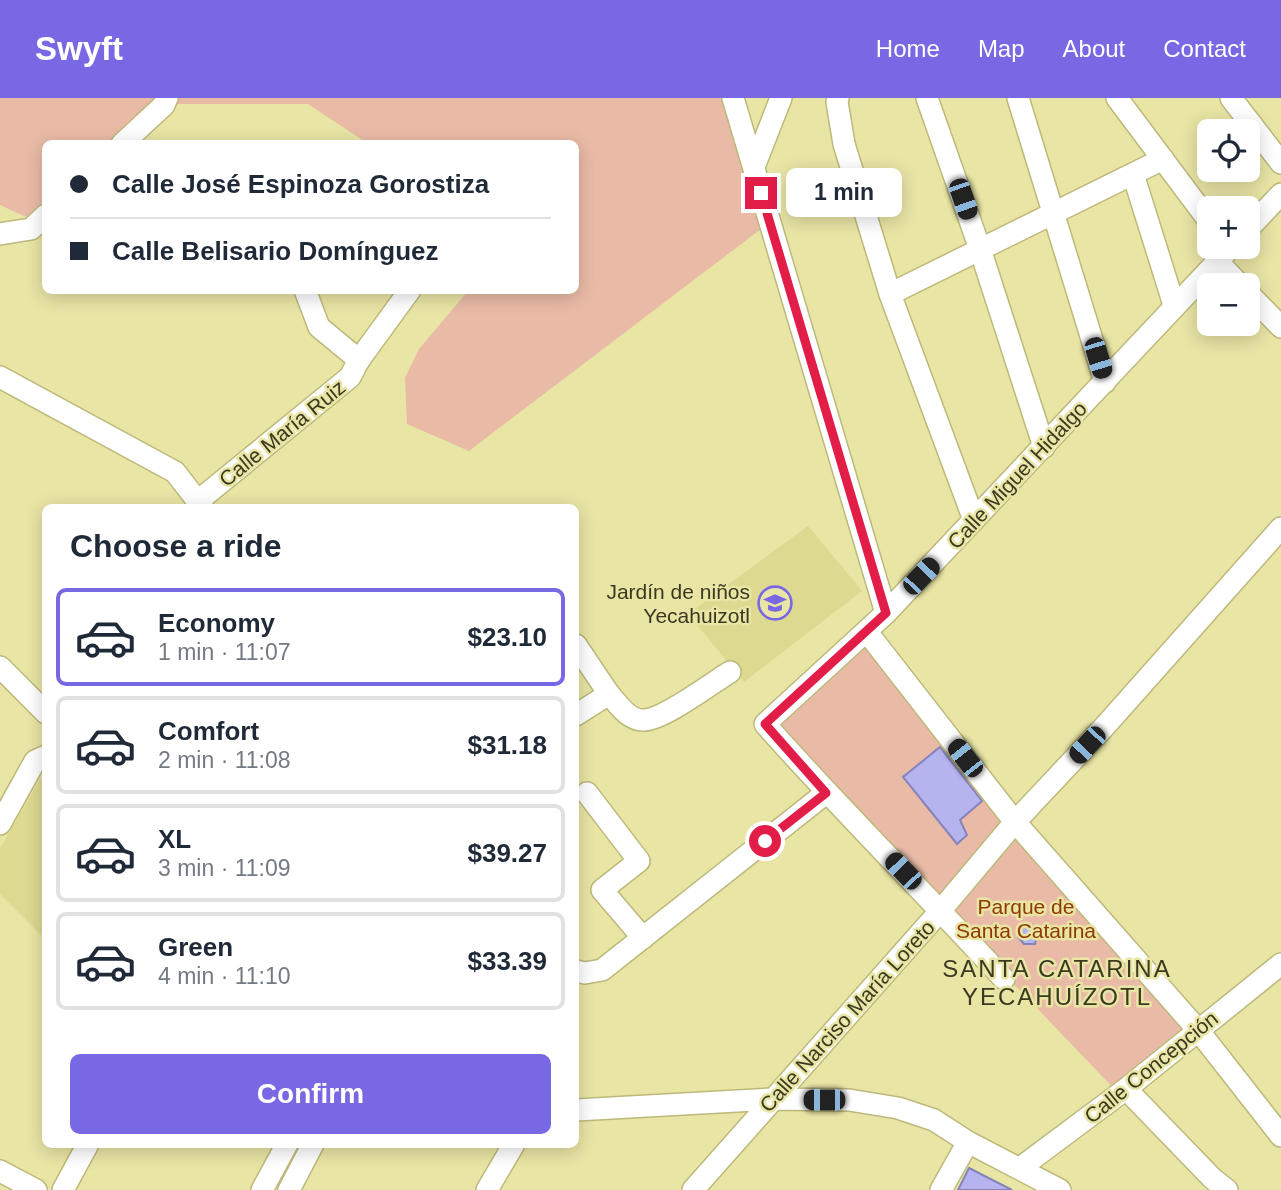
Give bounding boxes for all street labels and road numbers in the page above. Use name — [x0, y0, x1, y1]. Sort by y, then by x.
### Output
street label: Calle María Ruiz — [214, 375, 350, 491]
street label: Calle Miguel Hidalgo — [943, 397, 1091, 553]
street label: Calle Narciso María Loreto — [755, 915, 939, 1117]
street label: Calle Concepción — [1080, 1006, 1222, 1128]

